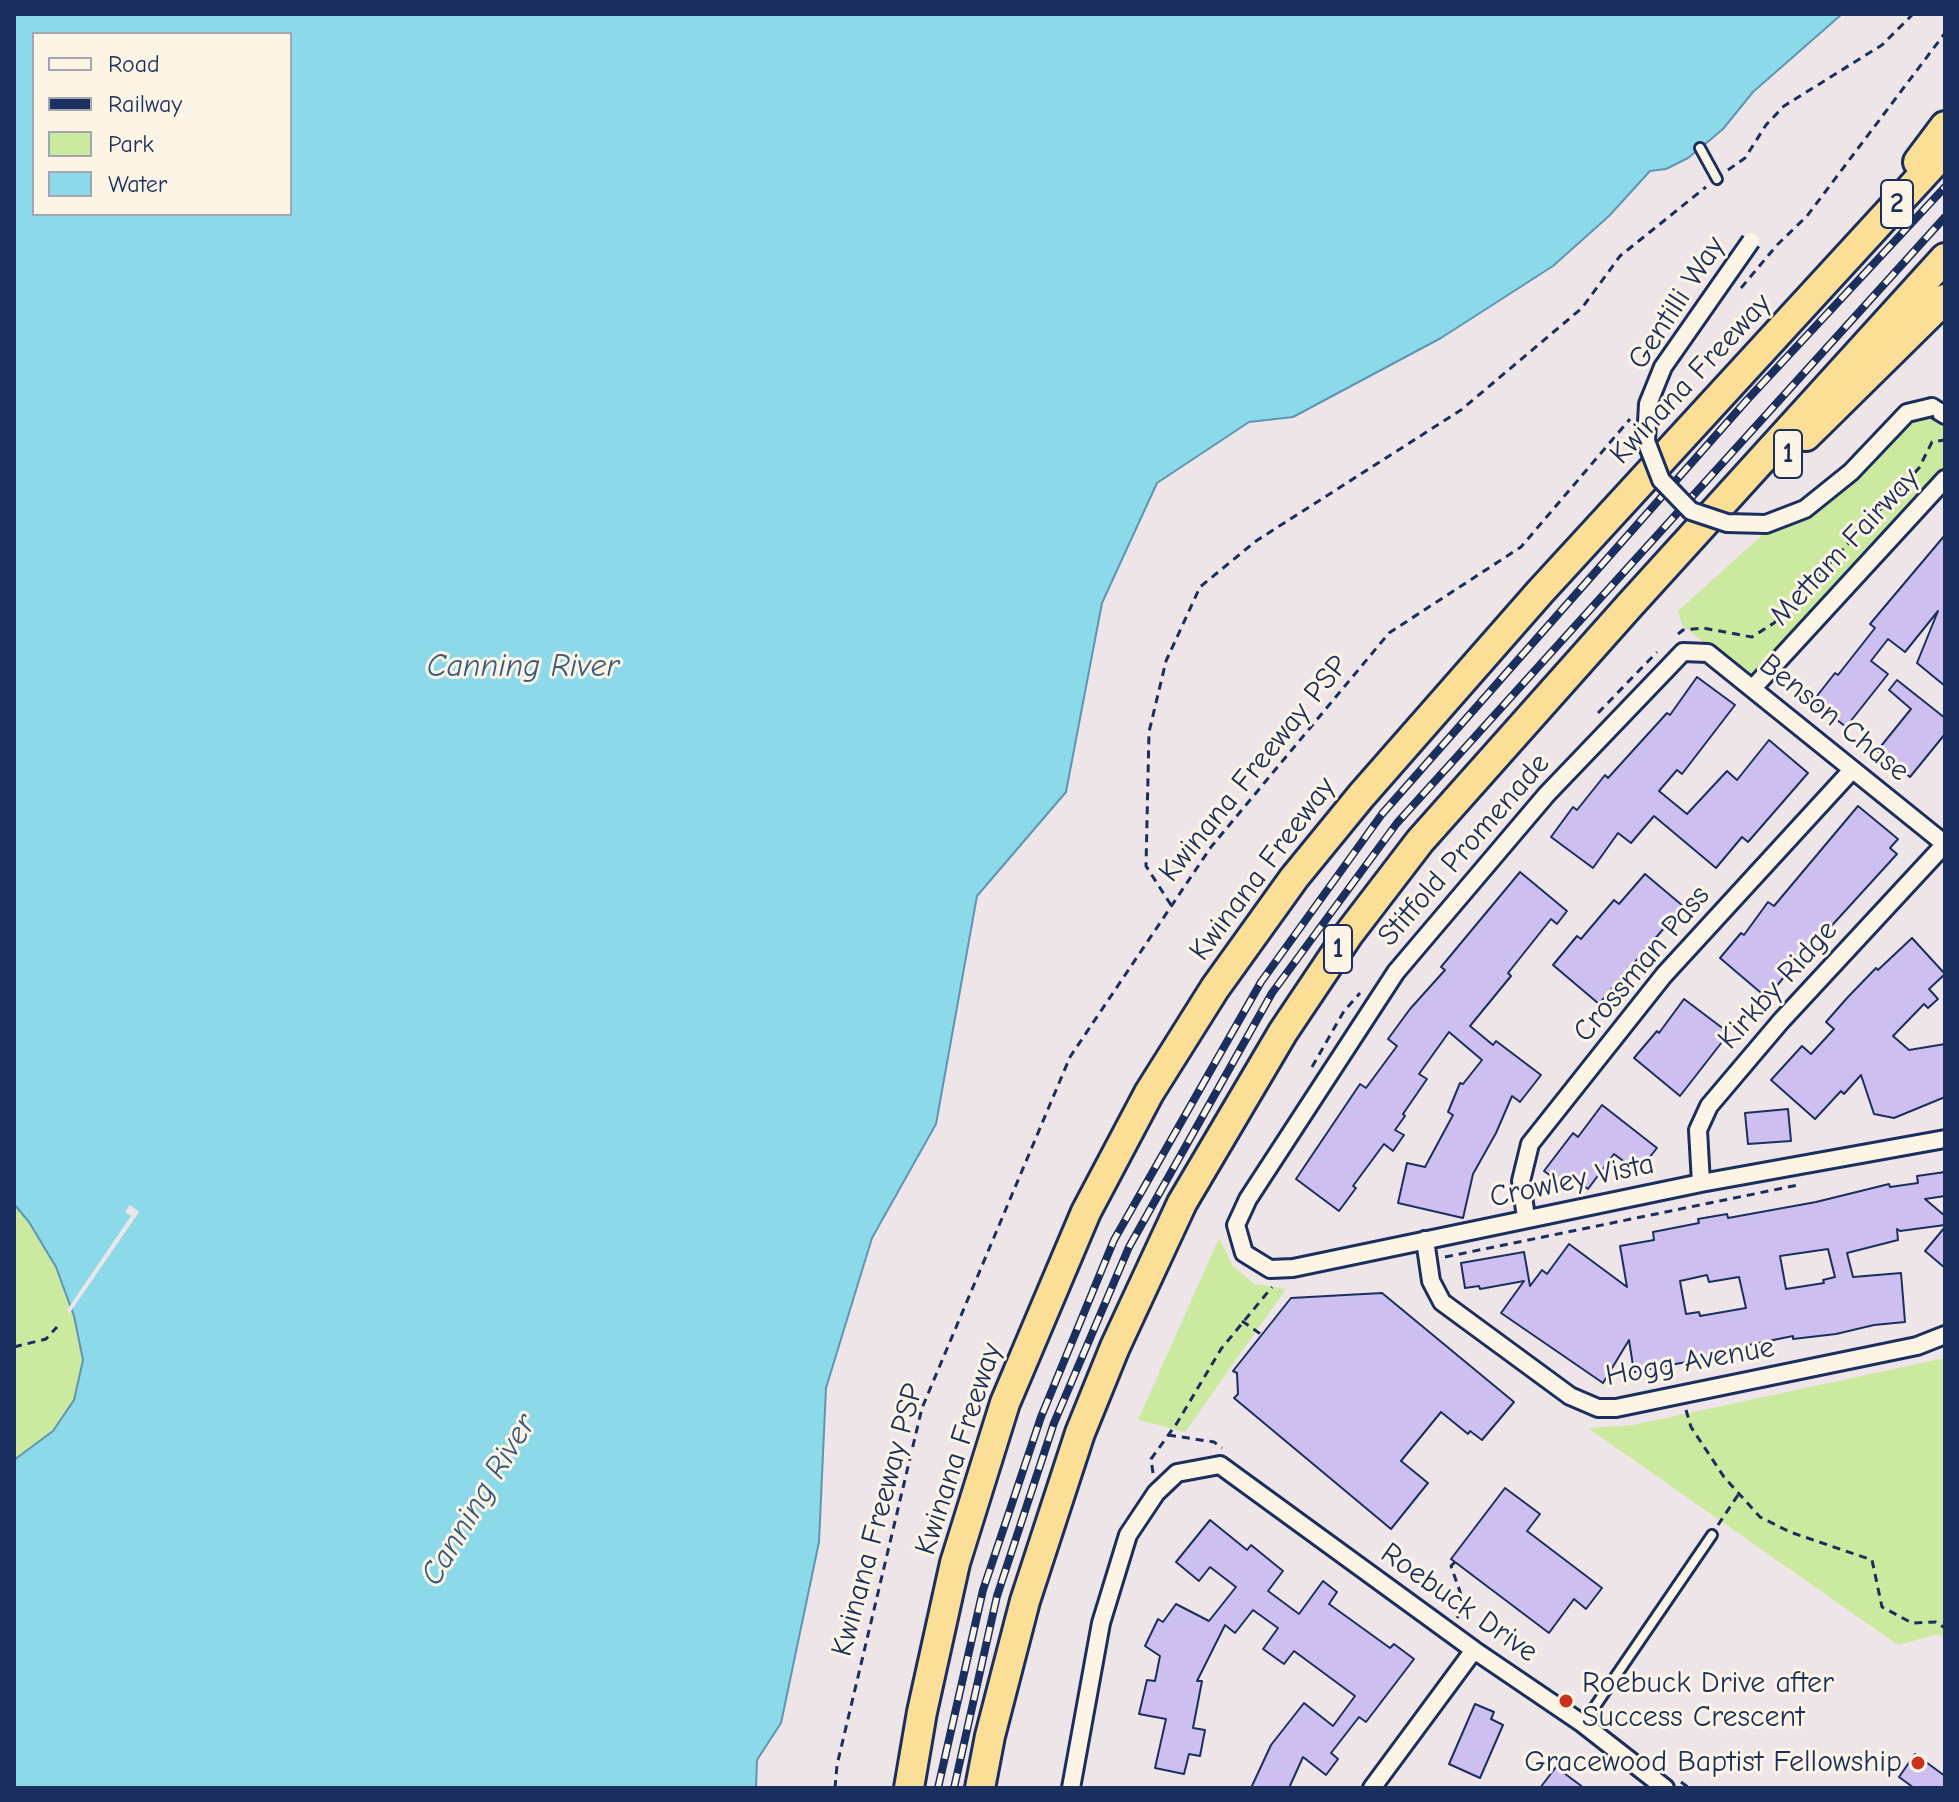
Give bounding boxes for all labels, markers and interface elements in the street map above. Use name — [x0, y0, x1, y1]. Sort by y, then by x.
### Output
legend — [32, 32, 292, 216]
text: Road — [108, 50, 160, 78]
text: Railway — [108, 90, 182, 118]
text: Park — [108, 130, 154, 158]
text: Water — [108, 170, 167, 198]
road number: 2 — [1881, 180, 1913, 228]
street label: Gentilli Way — [1621, 230, 1733, 376]
street label: Kwinana Freeway — [1603, 286, 1779, 472]
road number: 1 — [1774, 430, 1802, 478]
street label: Mettam Fairway — [1763, 461, 1927, 633]
street label: Benson Chase — [1752, 647, 1916, 789]
water label: Canning River — [427, 648, 619, 686]
street label: Kwinana Freeway PSP — [1152, 649, 1356, 889]
street label: Stitfold Promenade — [1370, 746, 1558, 954]
street label: Kwinana Freeway — [1182, 770, 1344, 968]
street label: Crossman Pass — [1566, 878, 1718, 1050]
street label: Kirkby Ridge — [1711, 913, 1845, 1057]
road number: 1 — [1324, 925, 1352, 973]
street label: Crowley Vista — [1487, 1146, 1657, 1216]
street label: Hogg Avenue — [1603, 1329, 1777, 1395]
street label: Kwinana Freeway — [908, 1338, 1010, 1560]
street label: Kwinana Freeway PSP — [824, 1380, 932, 1660]
water label: Canning River — [413, 1408, 545, 1592]
street label: Roebuck Drive — [1374, 1536, 1544, 1670]
place label: Roebuck Drive after Success Crescent — [1582, 1666, 1834, 1736]
marker: Roebuck Drive after Success Crescent — [1557, 1692, 1575, 1710]
place label: Gracewood Baptist Fellowship — [1524, 1745, 1902, 1781]
marker: Gracewood Baptist Fellowship — [1909, 1754, 1927, 1772]

